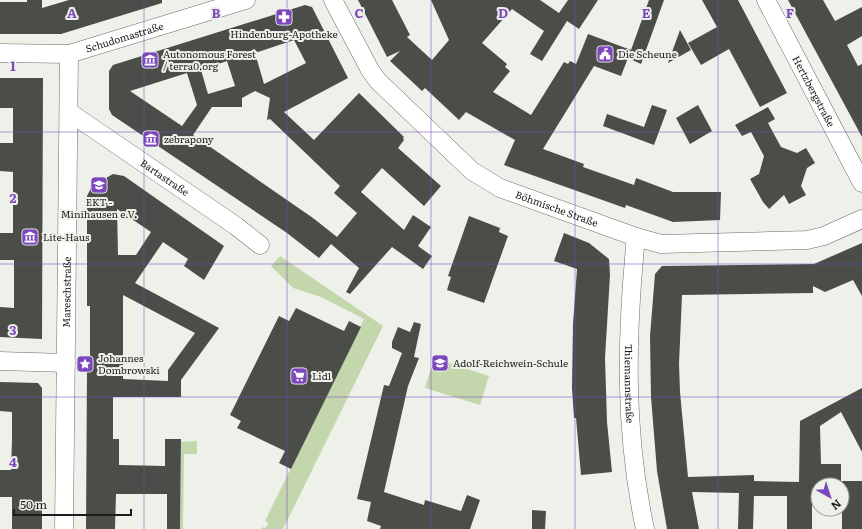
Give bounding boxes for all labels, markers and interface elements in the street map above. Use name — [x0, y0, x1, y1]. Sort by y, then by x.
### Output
text: A — [67, 3, 77, 22]
text: B — [212, 3, 221, 22]
text: C — [354, 3, 364, 22]
text: D — [498, 3, 508, 22]
text: E — [642, 3, 651, 22]
text: F — [786, 3, 794, 22]
pharmacy icon: Hindenburg-Apotheke — [274, 7, 294, 27]
street label: Schudomastraße — [83, 18, 165, 56]
place label: Hindenburg-Apotheke — [230, 26, 338, 41]
public building icon: Die Scheune — [595, 44, 615, 64]
place label: Autonomous Forest / terra0.org — [163, 46, 256, 73]
place label: Die Scheune — [618, 46, 677, 61]
museum icon: Autonomous Forest / terra0.org — [140, 50, 160, 70]
street label: Hertzbergstraße — [789, 53, 839, 129]
text: 1 — [10, 56, 16, 75]
museum icon: zebrapony — [141, 129, 161, 149]
place label: zebrapony — [164, 131, 214, 146]
street label: Bartastraße — [138, 155, 193, 199]
school or university icon: EKT - Minihausen e.V. — [89, 175, 109, 195]
street label: Böhmische Straße — [513, 186, 600, 230]
text: 2 — [10, 188, 17, 207]
place label: EKT - Minihausen e.V. — [61, 194, 137, 221]
museum icon: Lite-Haus — [20, 227, 40, 247]
place label: Lite-Haus — [43, 229, 90, 244]
street label: Mareschstraße — [58, 256, 74, 328]
text: 3 — [9, 320, 17, 339]
street label: Thiemannstraße — [622, 344, 638, 424]
place label: Johannes Dombrowski — [98, 350, 160, 377]
school or university icon: Adolf-Reichwein-Schule — [430, 353, 450, 373]
place icon: Johannes Dombrowski — [75, 354, 95, 374]
place label: Adolf-Reichwein-Schule — [453, 355, 568, 370]
supermarket icon: Lidl — [289, 366, 309, 386]
place label: Lidl — [312, 368, 332, 383]
text: 4 — [9, 452, 17, 471]
north arrow — [810, 477, 850, 517]
scale bar — [14, 491, 131, 517]
text: 50 m — [20, 495, 47, 513]
text: N — [828, 496, 846, 515]

